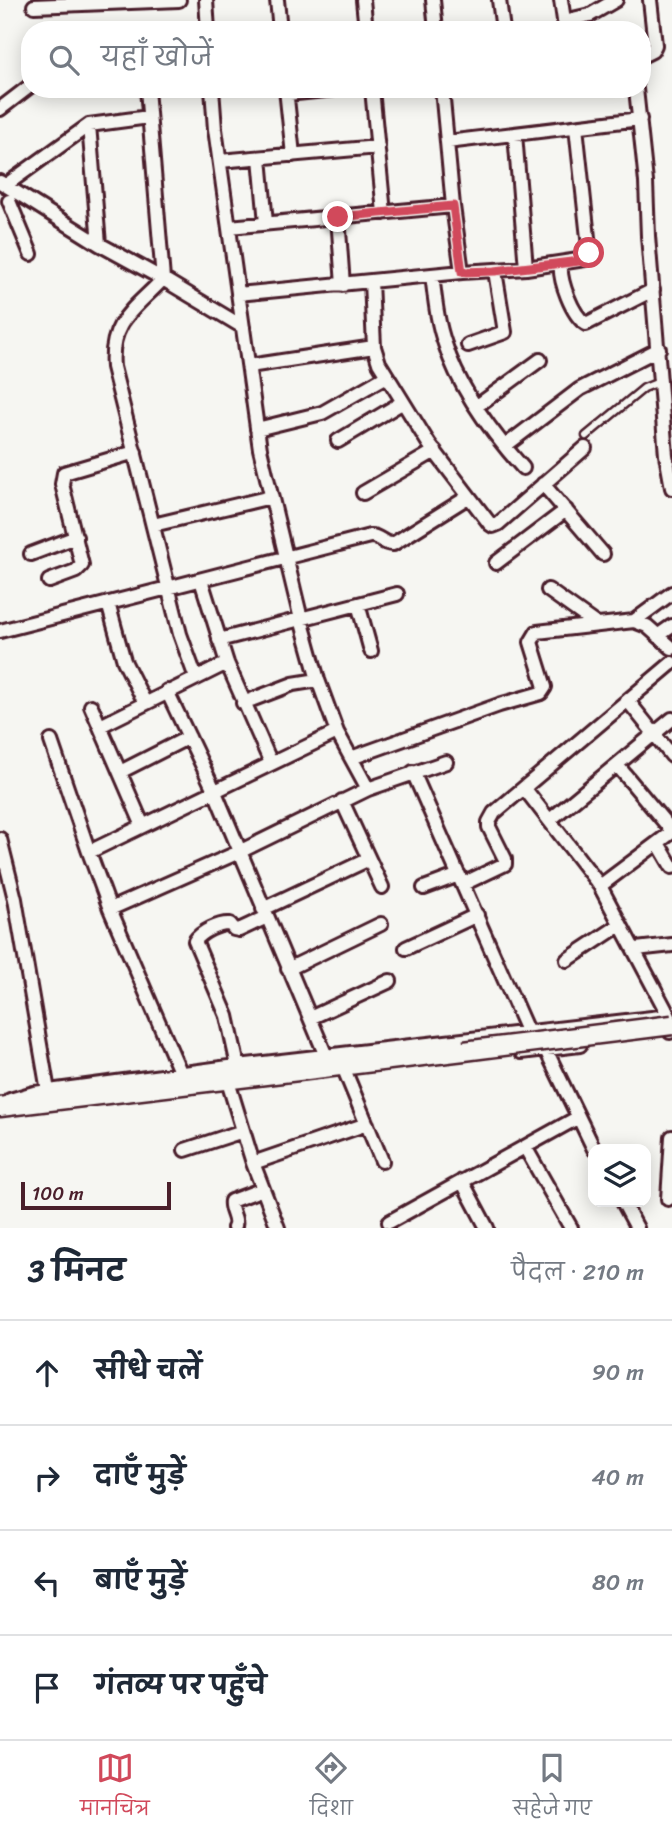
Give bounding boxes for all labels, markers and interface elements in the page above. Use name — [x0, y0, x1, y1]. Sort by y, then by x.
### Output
search box — [21, 21, 651, 98]
text: यहाँ खोजें — [101, 34, 213, 80]
icon: search — [45, 41, 83, 79]
route end — [322, 201, 353, 232]
route start — [573, 237, 604, 268]
map controls — [588, 1144, 651, 1207]
button: layers — [588, 1144, 651, 1207]
text: 100 m — [32, 1177, 84, 1210]
scale bar — [21, 1179, 172, 1211]
text: 3 मिनट — [28, 1244, 125, 1298]
text: पैदल · 210 m — [511, 1252, 644, 1293]
text: सीधे चलें — [95, 1347, 202, 1393]
text: 90 m — [592, 1352, 644, 1393]
icon: ahead — [28, 1354, 66, 1392]
text: दाएँ मुड़ें — [95, 1452, 186, 1498]
text: 40 m — [591, 1457, 644, 1498]
icon: right — [28, 1459, 66, 1497]
text: बाएँ मुड़ें — [95, 1557, 186, 1603]
text: 80 m — [592, 1562, 644, 1603]
icon: left — [28, 1564, 66, 1602]
text: गंतव्य पर पहुँचे — [95, 1662, 267, 1708]
icon: arrive — [28, 1669, 66, 1707]
tab: मानचित्र — [80, 1749, 150, 1829]
tab: दिशा — [310, 1749, 353, 1829]
tab: सहेजे गए — [513, 1749, 592, 1829]

